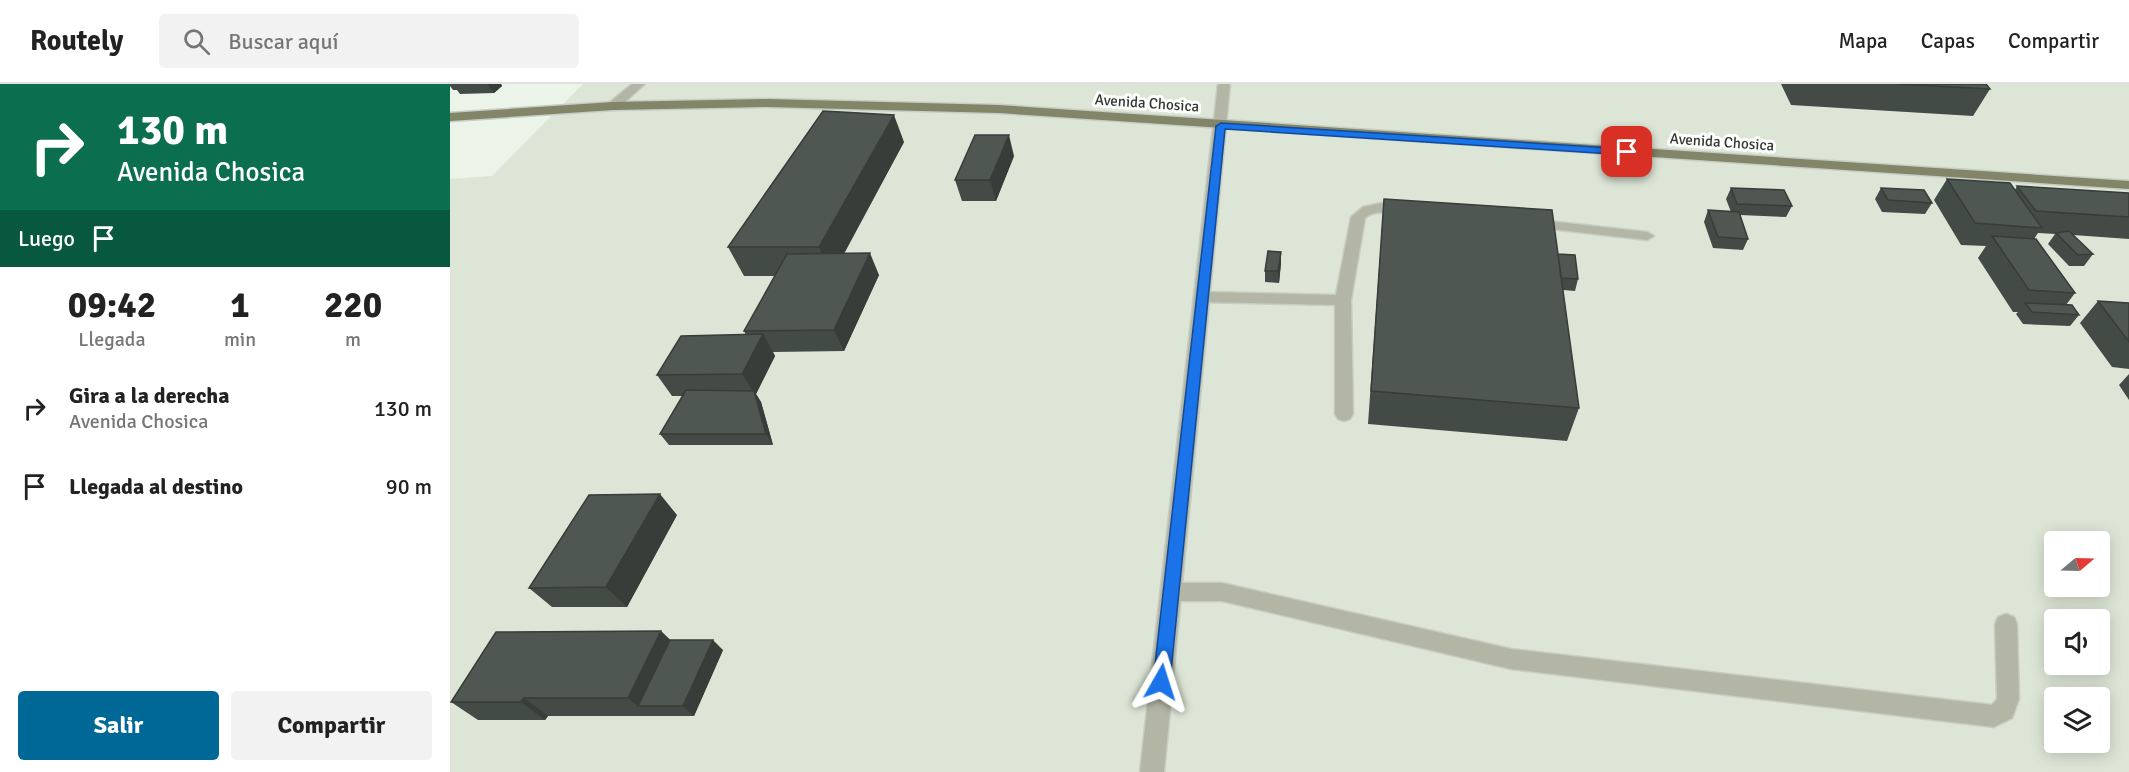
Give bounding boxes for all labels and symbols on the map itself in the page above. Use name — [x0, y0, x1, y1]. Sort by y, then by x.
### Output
street label: Avenida Chosica — [1094, 90, 1200, 116]
pin — [1601, 126, 1652, 177]
street label: Avenida Chosica — [1669, 129, 1775, 155]
north arrow — [2044, 531, 2110, 597]
position arrow — [1129, 650, 1193, 714]

